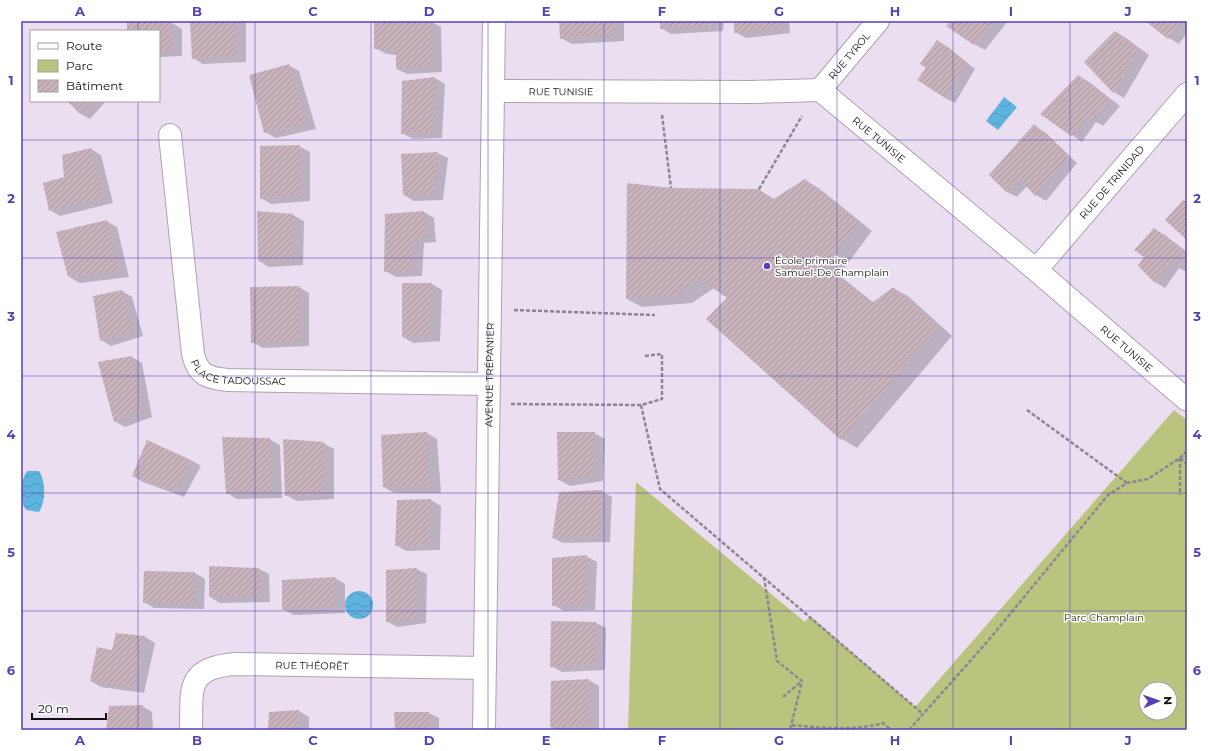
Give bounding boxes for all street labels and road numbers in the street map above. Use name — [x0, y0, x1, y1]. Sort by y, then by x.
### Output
street label: RUE TYROL — [825, 29, 873, 82]
street label: RUE TUNISIE — [528, 85, 594, 98]
street label: RUE TUNISIE — [850, 113, 909, 165]
street label: RUE DE TRINIDAD — [1076, 142, 1147, 221]
street label: RUE TUNISIE — [1098, 322, 1156, 375]
street label: AVENUE TRÉPANIER — [482, 323, 496, 427]
street label: PLACE TADOUSSAC — [188, 357, 286, 387]
street label: RUE THÉORÊT — [275, 658, 349, 672]

